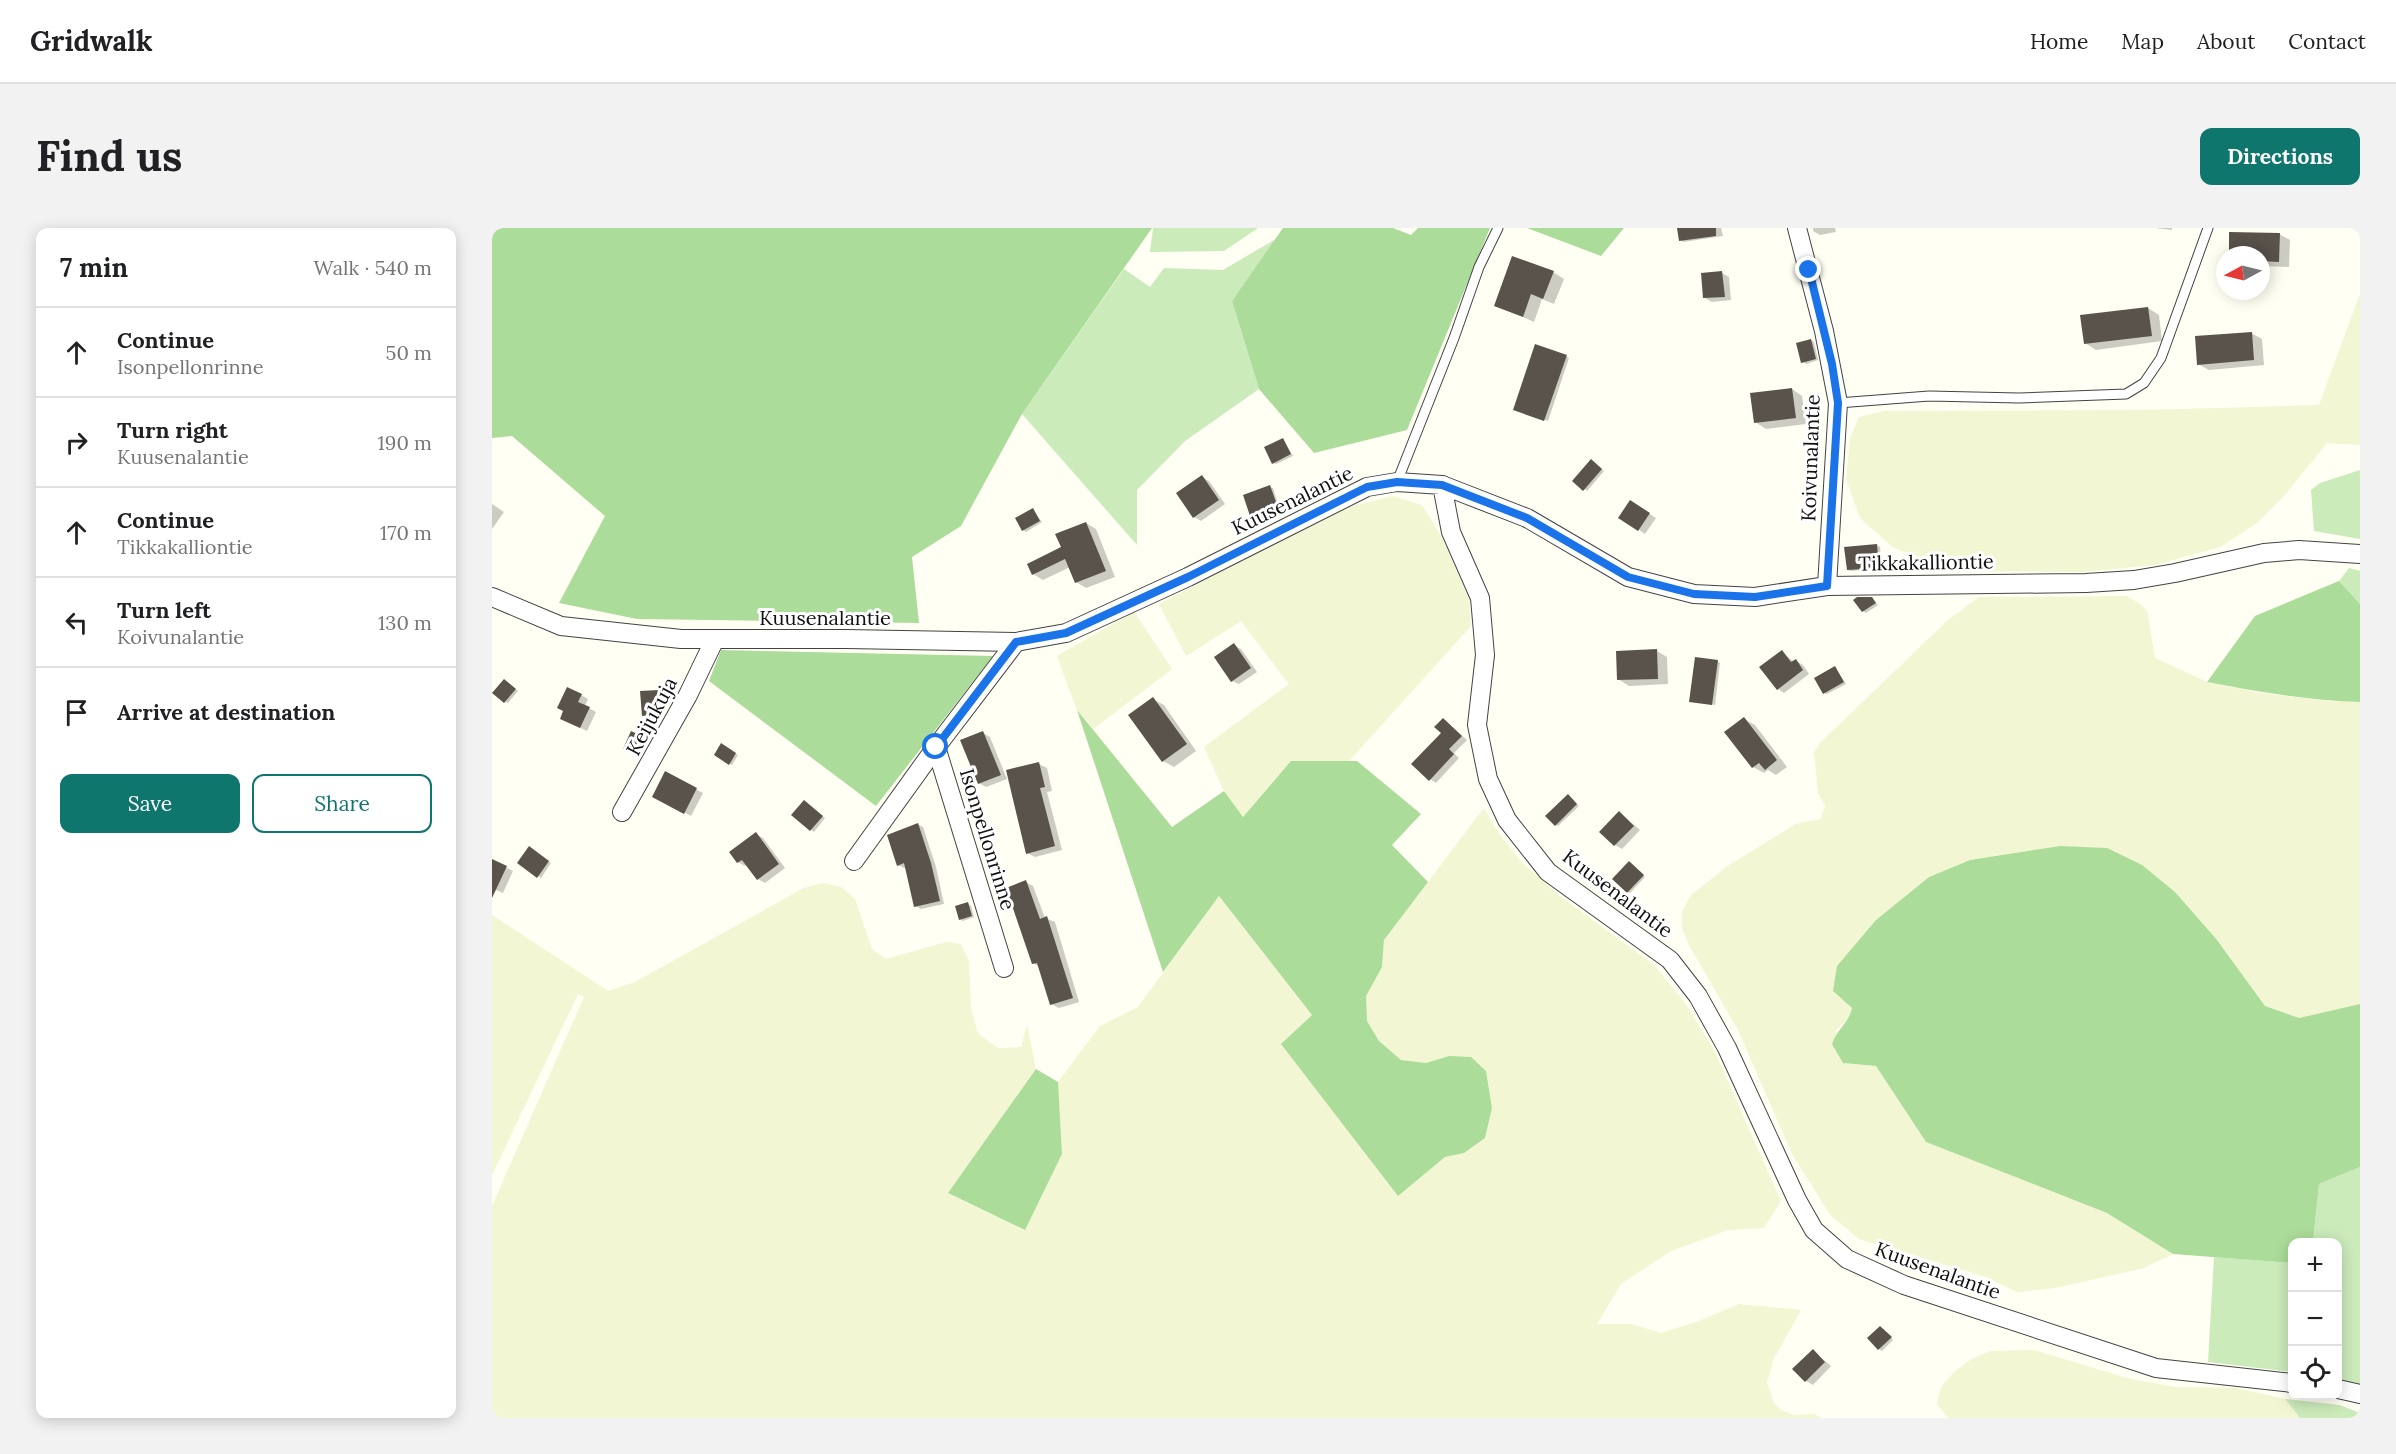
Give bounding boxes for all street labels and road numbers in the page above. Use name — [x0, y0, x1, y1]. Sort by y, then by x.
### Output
street label: Koivunalantie — [1795, 394, 1825, 522]
street label: Kuusenalantie — [1227, 460, 1357, 540]
street label: Tikkakalliontie — [1858, 548, 1994, 576]
street label: Kuusenalantie — [759, 605, 891, 630]
street label: Keijukuja — [620, 673, 682, 759]
street label: Isonpellonrinne — [955, 765, 1021, 913]
street label: Kuusenalantie — [1558, 843, 1678, 943]
street label: Kuusenalantie — [1872, 1236, 2004, 1304]

